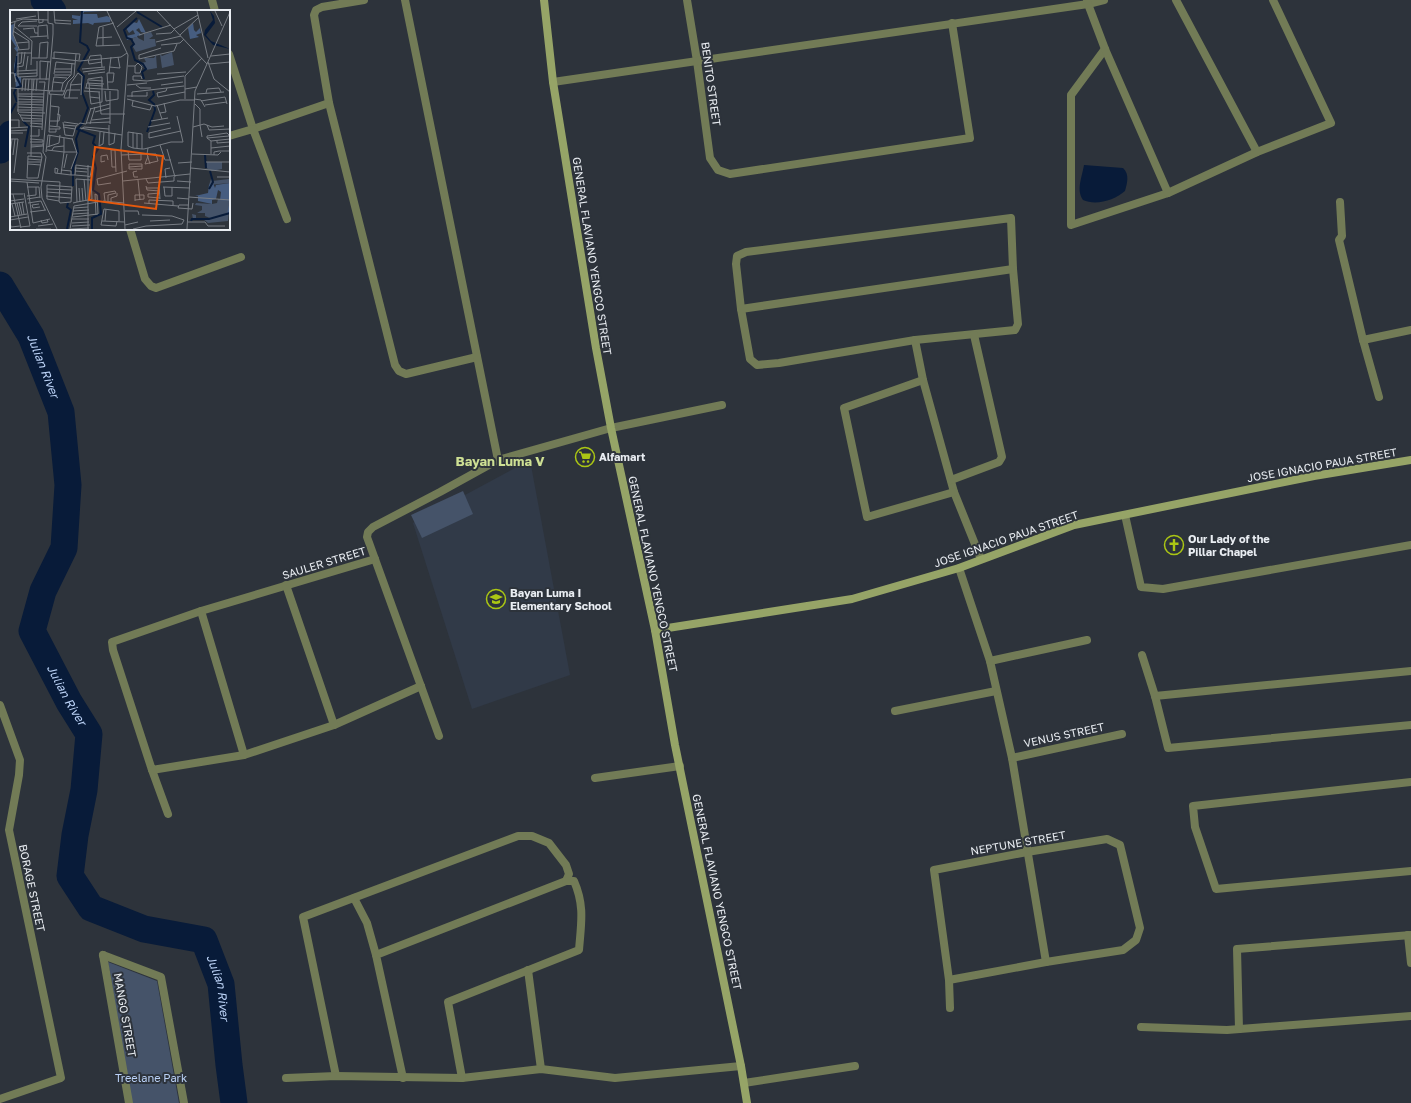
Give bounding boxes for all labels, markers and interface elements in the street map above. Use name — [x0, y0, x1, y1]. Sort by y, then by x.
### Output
inset map — [10, 10, 230, 230]
street label: BENITO STREET — [699, 41, 724, 127]
street label: GENERAL FLAVIANO YENGCO STREET — [570, 156, 615, 356]
water label: Julian River — [24, 332, 64, 402]
street label: JOSE IGNACIO PAUA STREET — [1246, 445, 1398, 484]
supermarket icon: Alfamart — [574, 446, 596, 468]
place label: Alfamart — [599, 450, 646, 463]
district label: Bayan Luma V — [456, 453, 545, 469]
street label: GENERAL FLAVIANO YENGCO STREET — [626, 475, 681, 673]
street label: JOSE IGNACIO PAUA STREET — [932, 508, 1080, 569]
place label: Our Lady of the Pillar Chapel — [1188, 532, 1270, 558]
church icon: Our Lady of the Pillar Chapel — [1163, 534, 1185, 556]
street label: SAULER STREET — [280, 544, 367, 581]
place label: Bayan Luma I Elementary School — [510, 586, 612, 612]
school or university icon: Bayan Luma I Elementary School — [485, 588, 507, 610]
water label: Julian River — [44, 662, 91, 730]
street label: VENUS STREET — [1023, 720, 1105, 749]
street label: GENERAL FLAVIANO YENGCO STREET — [690, 793, 745, 991]
street label: NEPTUNE STREET — [969, 828, 1067, 857]
street label: BORAGE STREET — [17, 843, 48, 933]
water label: Julian River — [203, 952, 233, 1024]
street label: MANGO STREET — [112, 972, 139, 1058]
park label: Treelane Park — [115, 1071, 187, 1084]

